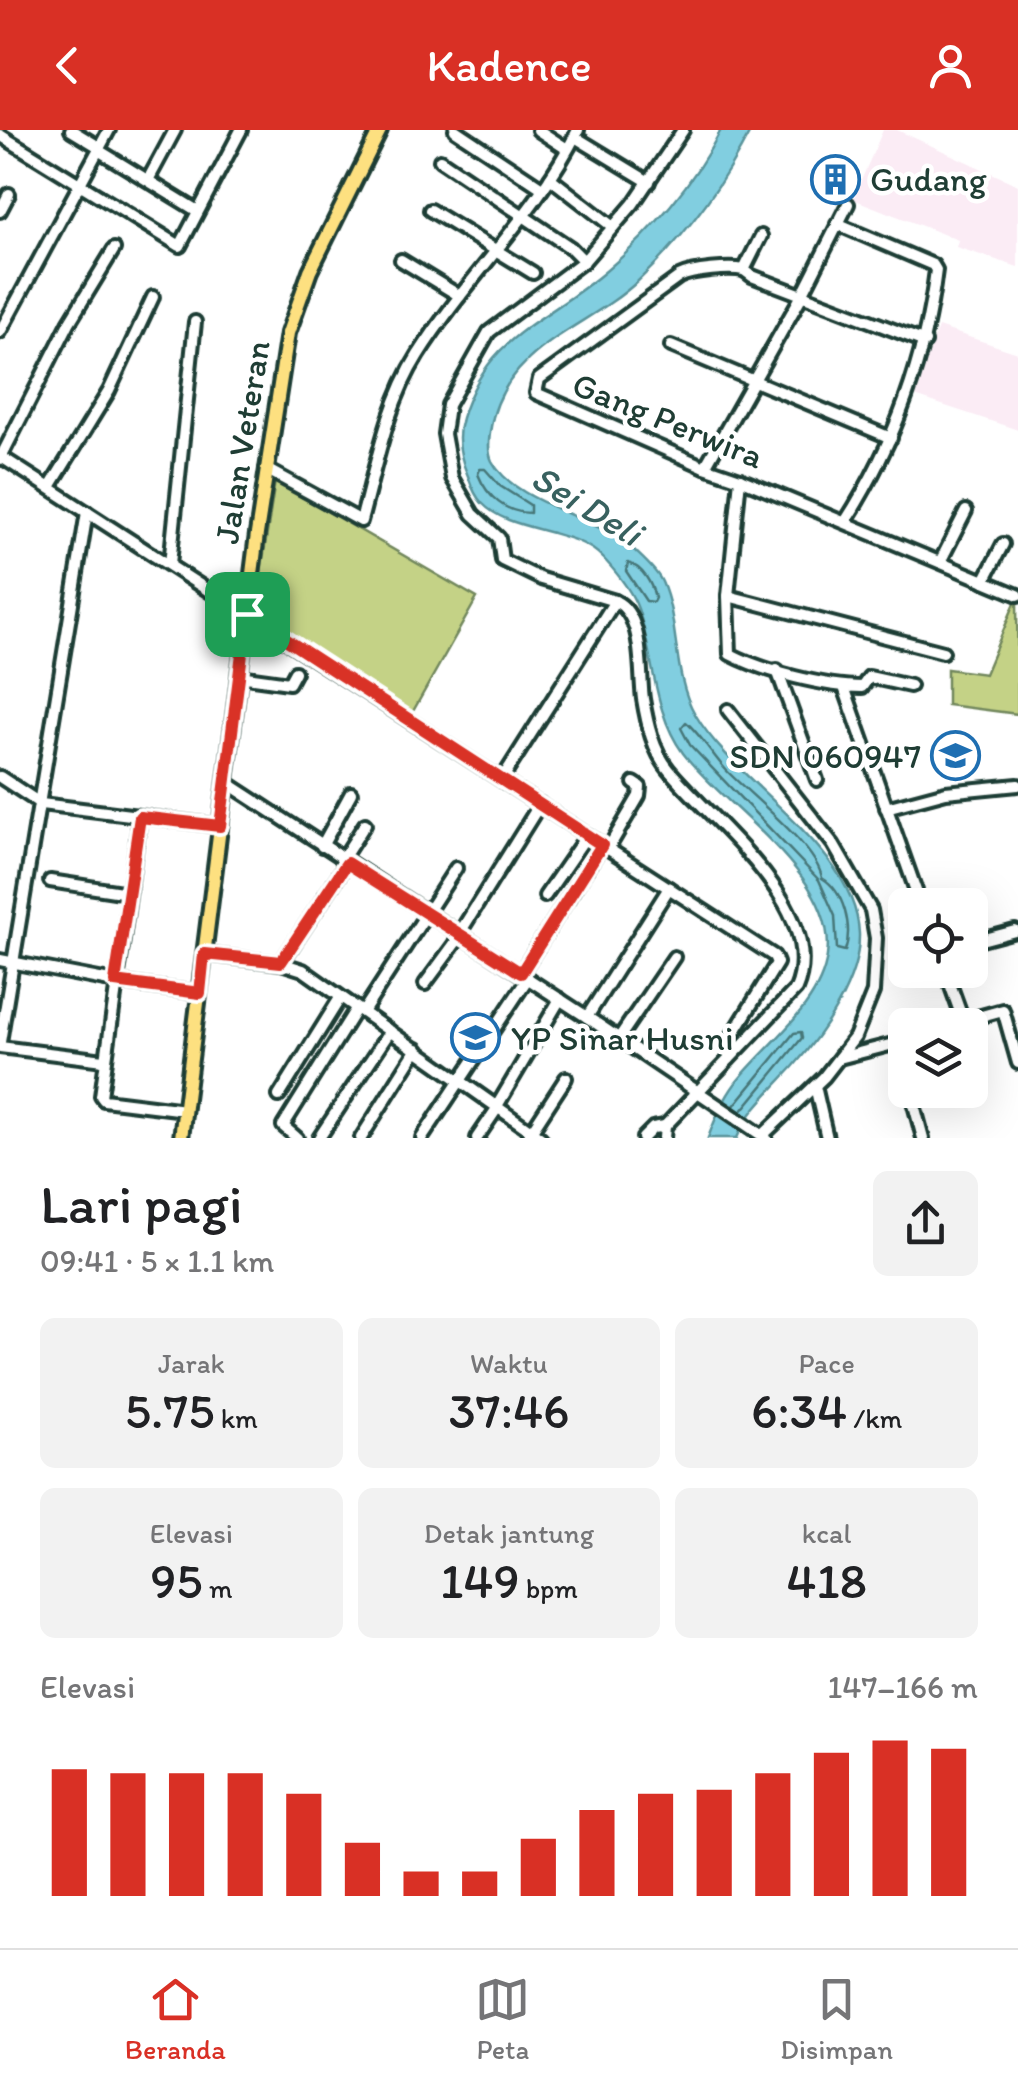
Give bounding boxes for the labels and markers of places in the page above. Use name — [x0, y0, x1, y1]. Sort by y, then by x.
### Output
building icon: Gudang — [809, 153, 861, 205]
place label: Gudang — [870, 158, 987, 200]
pin — [205, 572, 290, 657]
school or university icon: SDN 060947 — [930, 730, 982, 782]
place label: SDN 060947 — [729, 735, 921, 777]
school or university icon: YP Sinar Husni — [450, 1012, 502, 1064]
place label: YP Sinar Husni — [511, 1017, 734, 1059]

